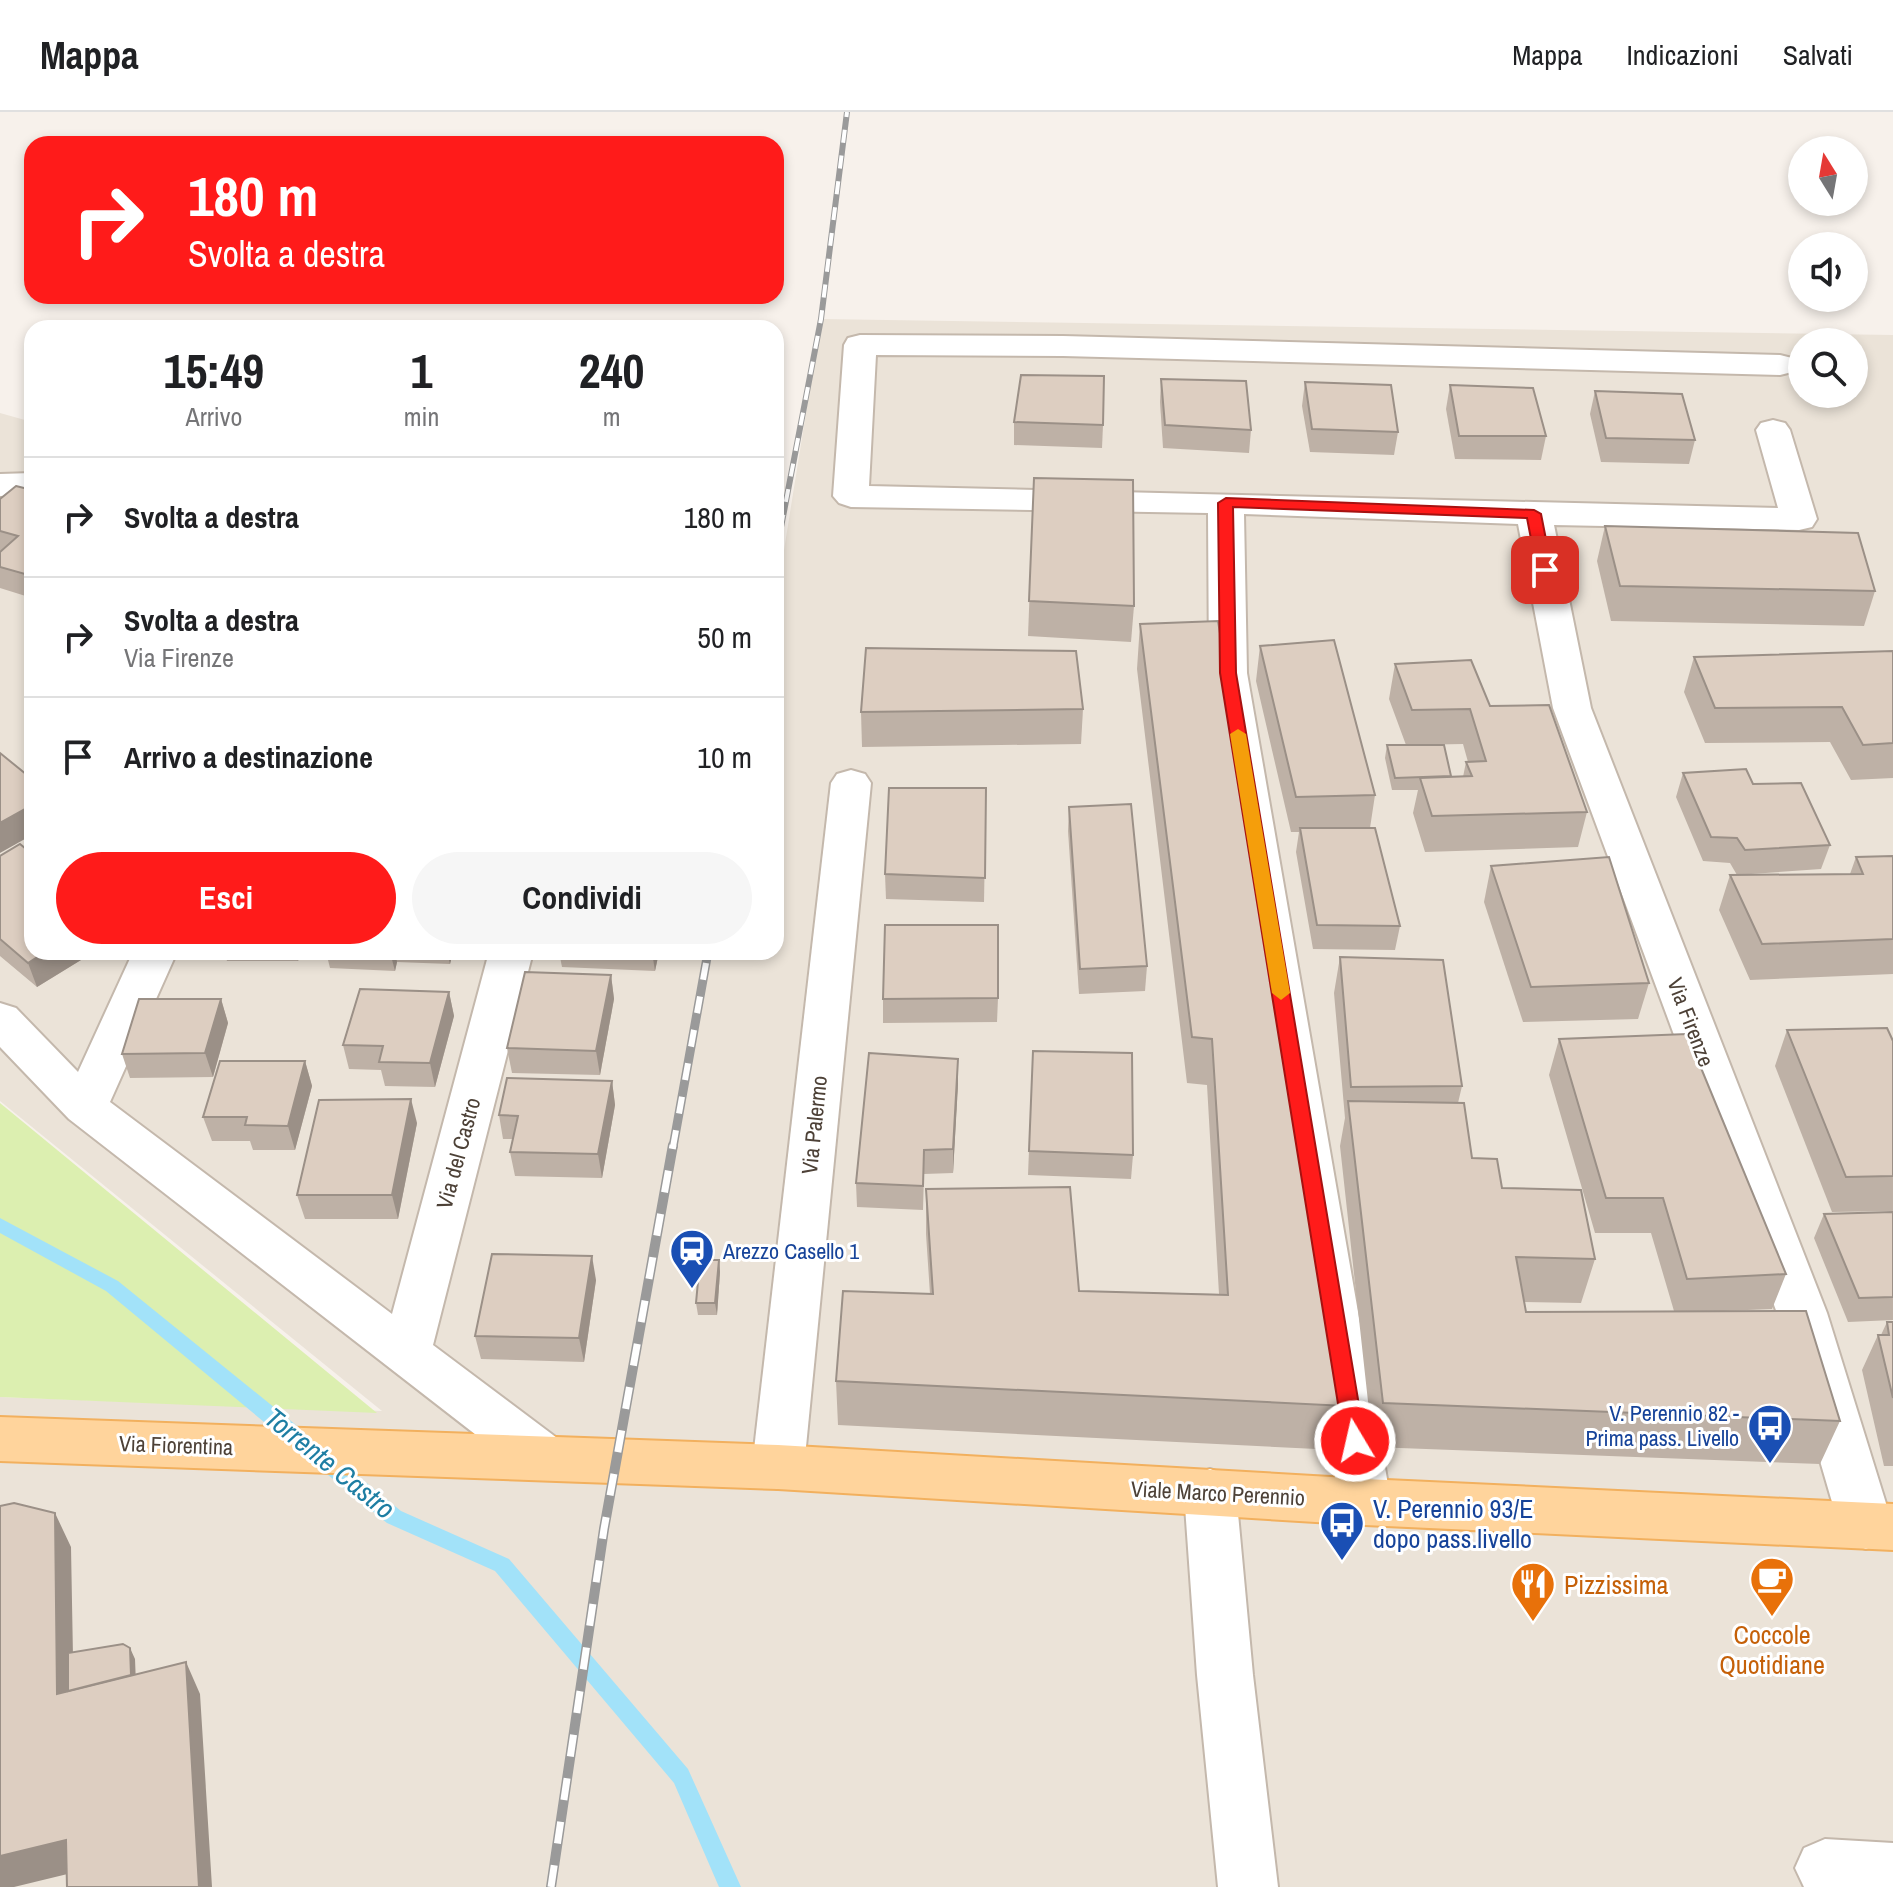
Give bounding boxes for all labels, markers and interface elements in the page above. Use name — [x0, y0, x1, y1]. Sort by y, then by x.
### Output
text: Mappa — [40, 30, 139, 81]
text: Mappa — [1512, 36, 1582, 74]
text: Indicazioni — [1626, 36, 1739, 74]
text: Salvati — [1783, 36, 1853, 74]
north arrow — [1788, 136, 1868, 216]
map controls — [1788, 136, 1868, 408]
text: 180 m — [188, 158, 318, 233]
icon: right — [56, 168, 160, 272]
text: Svolta a destra — [188, 230, 385, 278]
button: sound — [1788, 232, 1868, 312]
button: search — [1788, 328, 1868, 408]
text: 15:49 — [164, 338, 264, 403]
text: 1 — [411, 338, 432, 403]
text: 240 — [579, 338, 644, 403]
text: Arrivo — [185, 399, 242, 434]
text: min — [404, 399, 439, 434]
text: m — [603, 399, 621, 434]
icon: right — [56, 495, 100, 539]
text: Svolta a destra — [124, 497, 299, 537]
text: 180 m — [684, 497, 752, 537]
pin — [1511, 536, 1579, 604]
icon: arrive — [1523, 548, 1567, 592]
text: Svolta a destra — [124, 600, 299, 640]
icon: right — [56, 615, 100, 659]
text: 50 m — [697, 617, 752, 657]
text: Via Firenze — [124, 640, 234, 675]
icon: arrive — [56, 735, 100, 779]
text: Arrivo a destinazione — [124, 737, 373, 777]
text: 10 m — [697, 737, 752, 777]
button: Esci — [56, 852, 396, 944]
button: Condividi — [412, 852, 752, 944]
street label: Via Firenze — [1660, 973, 1722, 1071]
street label: Via Palermo — [794, 1074, 834, 1176]
street label: Via del Castro — [429, 1094, 487, 1212]
station icon: Arezzo Casello 1 — [668, 1227, 716, 1290]
place label: Arezzo Casello 1 — [722, 1236, 859, 1266]
place label: V. Perennio 82 - Prima pass. Livello — [1586, 1398, 1739, 1453]
water label: Torrente Castro — [257, 1399, 403, 1527]
position arrow — [1313, 1399, 1397, 1483]
bus stop icon: V. Perennio 82 - Prima pass. Livello — [1746, 1402, 1794, 1465]
street label: Via Fiorentina — [118, 1428, 234, 1462]
street label: Viale Marco Perennio — [1130, 1473, 1306, 1513]
place label: V. Perennio 93/E dopo pass.livello — [1373, 1491, 1533, 1556]
bus stop icon: V. Perennio 93/E dopo pass.livello — [1318, 1499, 1366, 1562]
cafe icon: Coccole Quotidiane — [1748, 1555, 1796, 1618]
restaurant icon: Pizzissima — [1509, 1560, 1557, 1623]
place label: Pizzissima — [1564, 1567, 1668, 1602]
place label: Coccole Quotidiane — [1719, 1617, 1825, 1682]

